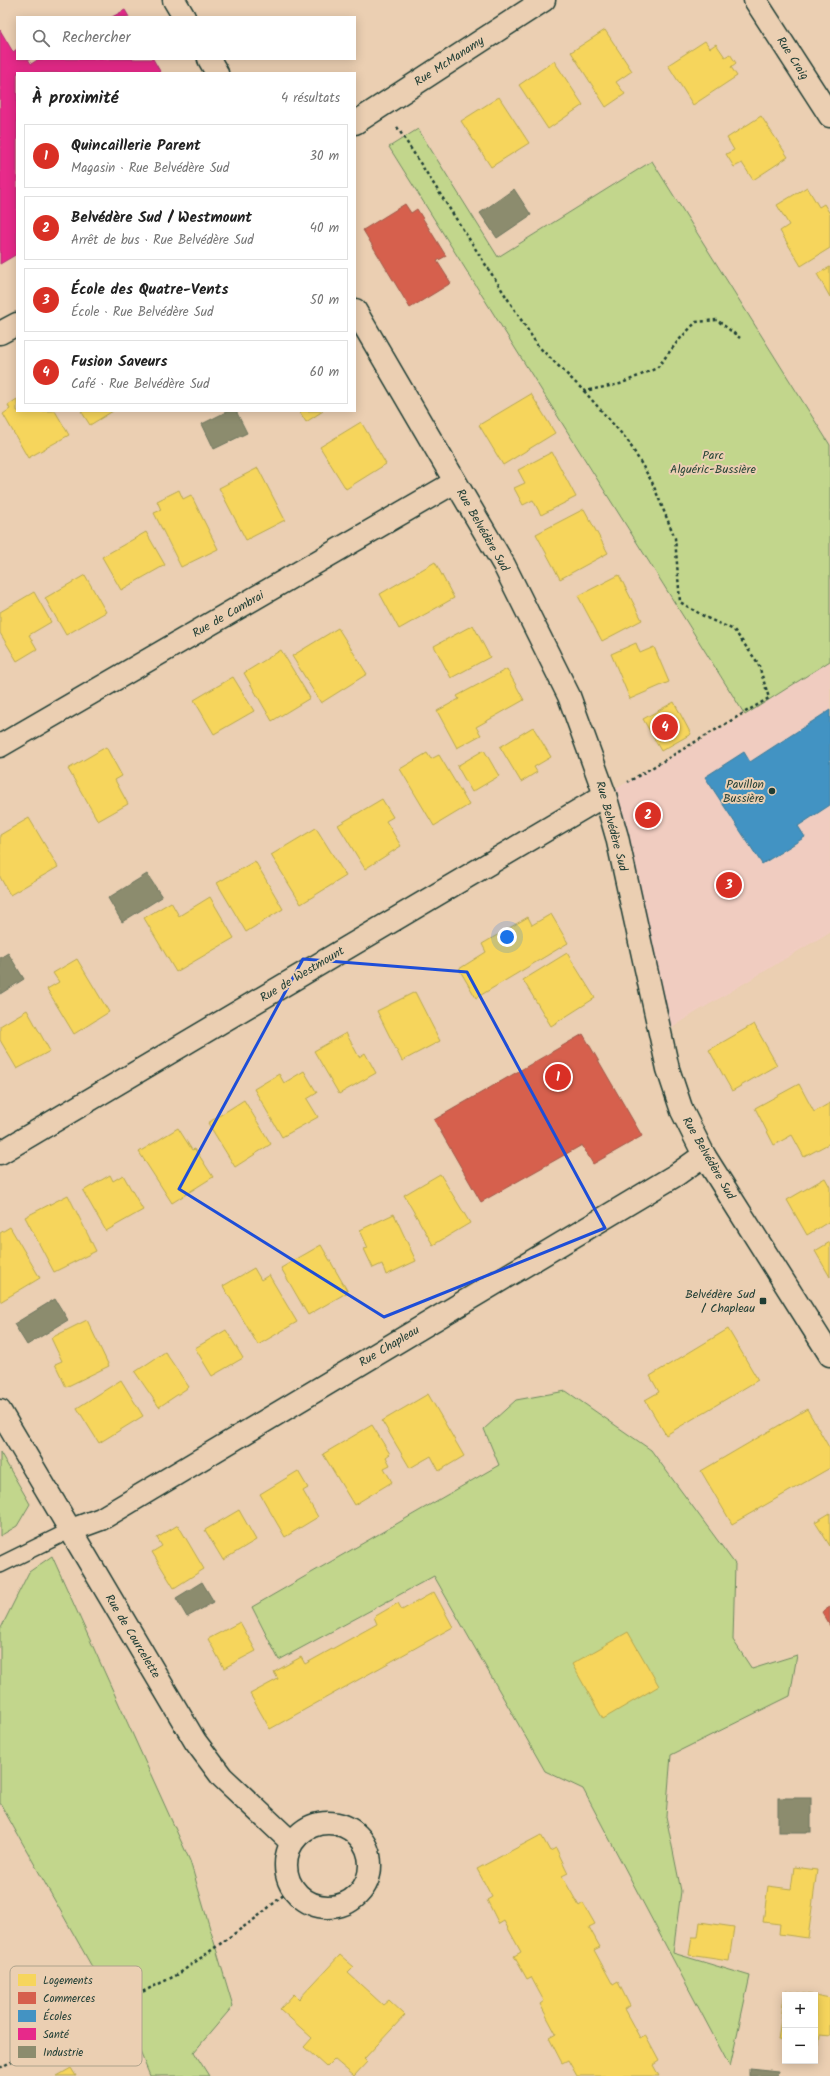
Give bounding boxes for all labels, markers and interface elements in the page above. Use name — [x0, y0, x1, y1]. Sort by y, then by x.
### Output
search box — [16, 16, 356, 60]
text: Rechercher — [62, 26, 130, 50]
icon: search — [30, 27, 52, 49]
street label: Rue McManamy — [411, 31, 488, 91]
street label: Rue Craig — [771, 33, 814, 84]
text: À proximité — [32, 85, 119, 112]
text: 4 résultats — [281, 88, 340, 109]
text: Quincaillerie Parent — [71, 134, 201, 158]
text: 1 — [44, 146, 48, 167]
text: 30 m — [310, 146, 339, 167]
text: Magasin · Rue Belvédère Sud — [71, 158, 229, 179]
text: Belvédère Sud / Westmount — [71, 206, 252, 230]
text: 2 — [42, 218, 50, 239]
text: 40 m — [310, 218, 339, 239]
text: Arrêt de bus · Rue Belvédère Sud — [71, 230, 254, 251]
text: École des Quatre-Vents — [71, 278, 228, 302]
text: 3 — [42, 290, 50, 311]
text: 50 m — [310, 290, 339, 311]
text: École · Rue Belvédère Sud — [71, 302, 213, 323]
text: Fusion Saveurs — [71, 350, 168, 374]
text: 4 — [42, 362, 50, 383]
text: 60 m — [310, 362, 339, 383]
text: Café · Rue Belvédère Sud — [71, 374, 210, 395]
park label: Parc Alguéric-Bussière — [670, 446, 756, 479]
street label: Rue Belvédère Sud — [451, 485, 515, 576]
street label: Rue de Cambrai — [189, 586, 269, 643]
pin: 4 — [652, 712, 678, 742]
place label: Pavillon Bussière — [723, 775, 765, 808]
street label: Rue Belvédère Sud — [590, 779, 633, 874]
marker: Pavillon Bussière — [767, 786, 777, 796]
pin: 2 — [635, 800, 661, 830]
pin: 3 — [716, 870, 742, 900]
your location — [497, 927, 517, 947]
street label: Rue de Westmount — [256, 942, 348, 1007]
pin: 1 — [545, 1062, 571, 1092]
street label: Rue Belvédère Sud — [677, 1113, 741, 1204]
place label: Belvédère Sud / Chapleau — [685, 1285, 756, 1318]
marker: Belvédère Sud / Chapleau — [758, 1296, 768, 1306]
street label: Rue Chapleau — [355, 1321, 423, 1372]
street label: Rue de Courcelette — [100, 1591, 166, 1683]
legend — [10, 1966, 142, 2066]
text: Logements — [43, 1972, 93, 1990]
text: Commerces — [43, 1990, 96, 2008]
map controls — [782, 1992, 818, 2064]
button: + — [782, 1992, 818, 2028]
text: Écoles — [43, 2008, 72, 2026]
text: Santé — [43, 2026, 70, 2044]
button: − — [782, 2028, 818, 2064]
text: Industrie — [43, 2044, 83, 2062]

